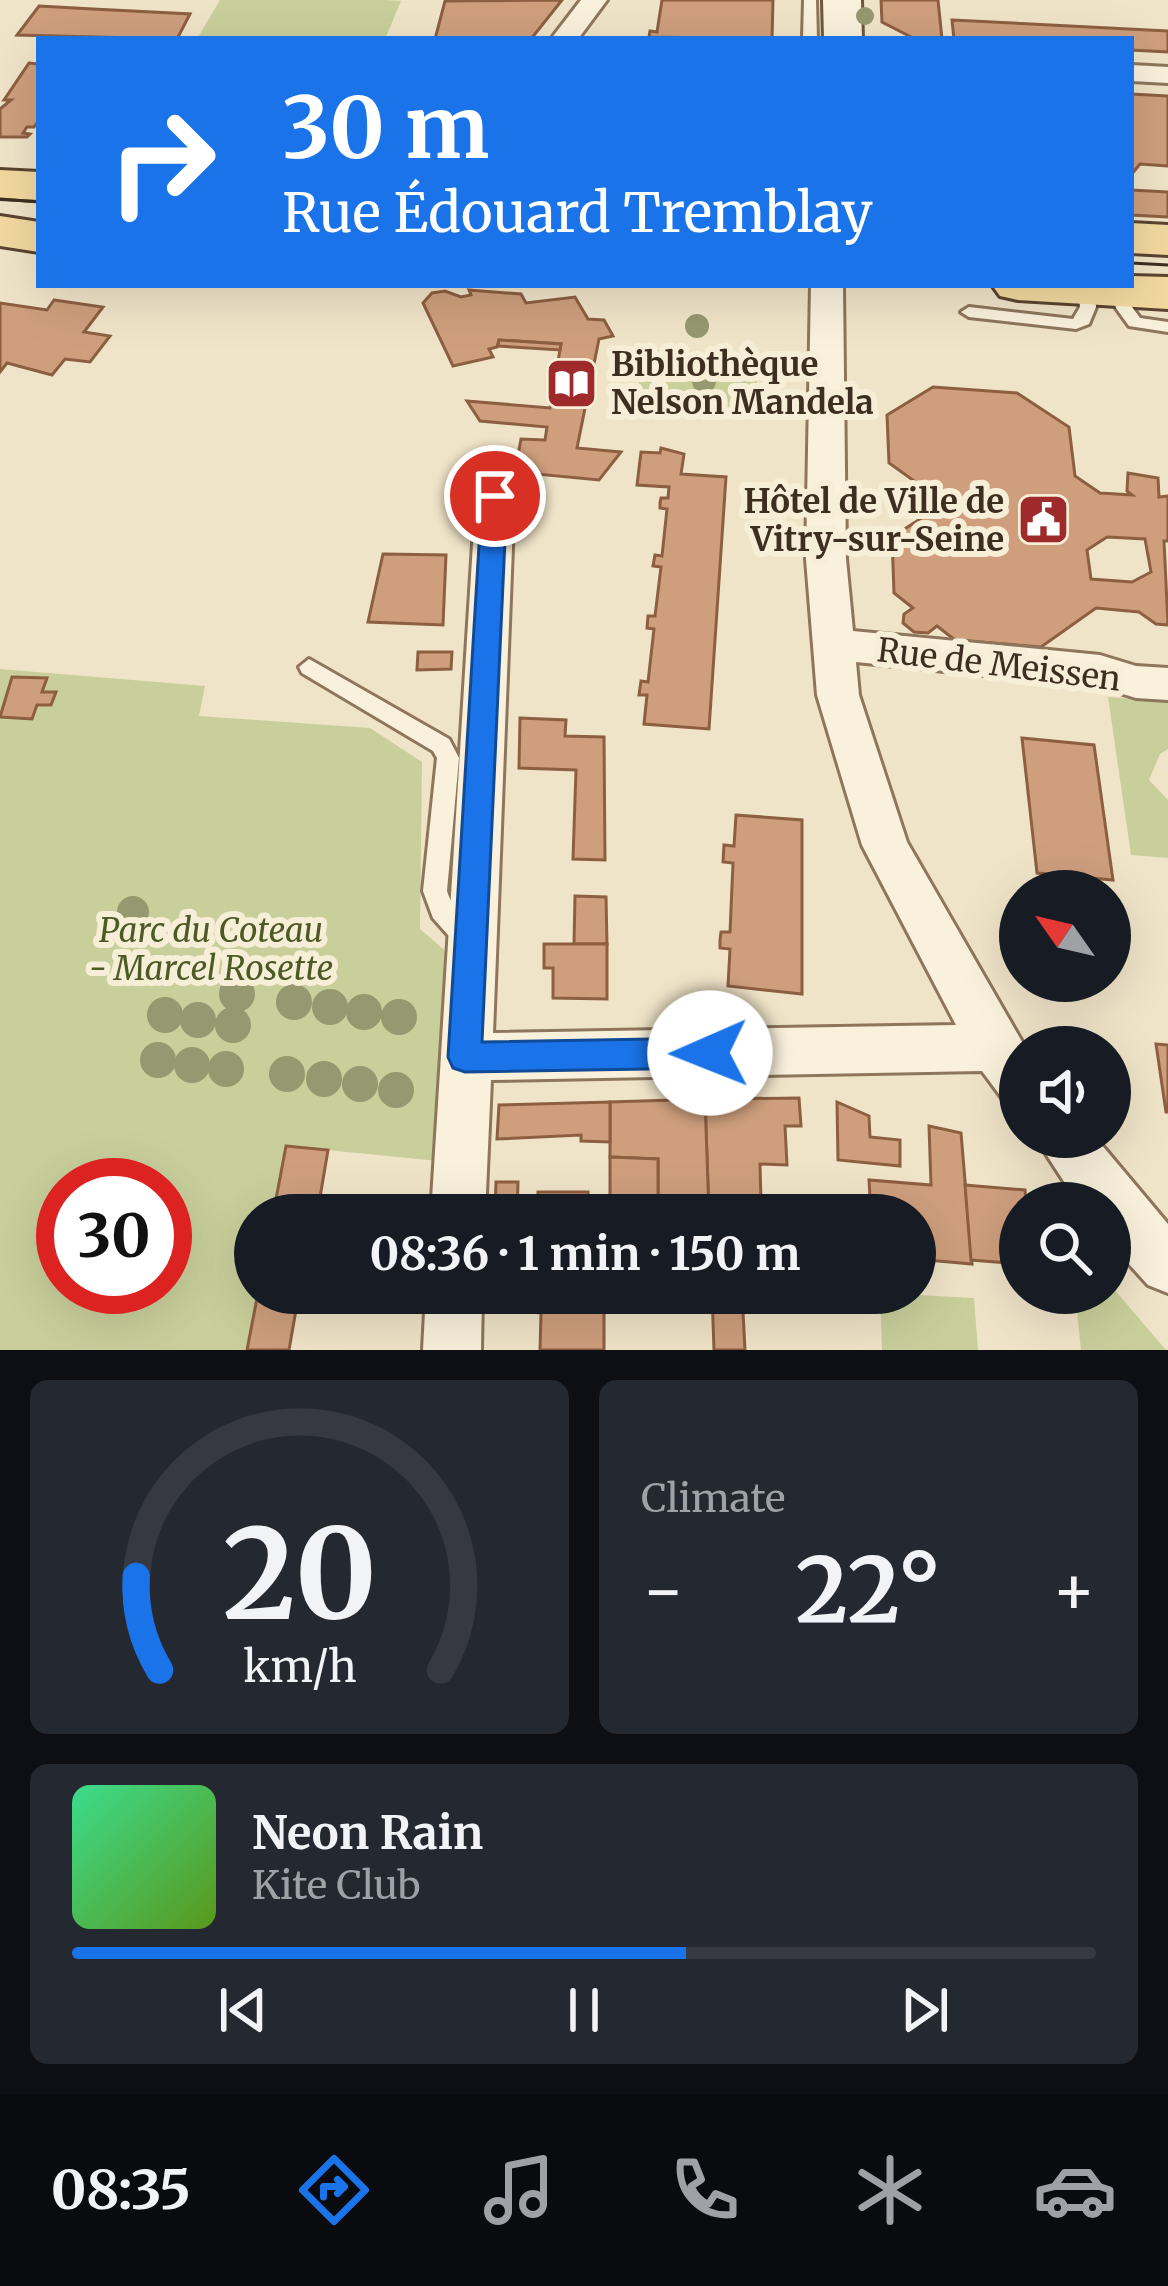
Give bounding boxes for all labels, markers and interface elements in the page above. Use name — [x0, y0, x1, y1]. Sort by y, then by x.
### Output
text: 30 m — [282, 75, 489, 181]
icon: right — [84, 84, 240, 240]
text: Rue Édouard Tremblay — [282, 179, 873, 247]
place label: Bibliothèque Nelson Mandela — [611, 344, 874, 423]
library icon: Bibliothèque Nelson Mandela — [544, 355, 600, 411]
pin — [444, 445, 546, 547]
icon: arrive — [462, 463, 528, 529]
place label: Hôtel de Ville de Vitry-sur-Seine — [744, 481, 1004, 560]
public building icon: Hôtel de Ville de Vitry-sur-Seine — [1015, 492, 1071, 548]
street label: Rue de Meissen — [875, 629, 1123, 700]
north arrow — [999, 870, 1131, 1002]
map controls — [999, 870, 1131, 1314]
park label: Parc du Coteau - Marcel Rosette — [89, 910, 333, 989]
position arrow — [647, 990, 773, 1116]
button: sound — [999, 1026, 1131, 1158]
speed limit sign: 30 — [36, 1158, 192, 1314]
button: search — [999, 1182, 1131, 1314]
text: 08:36 · 1 min · 150 m — [369, 1226, 801, 1282]
text: Climate — [641, 1474, 785, 1523]
text: 20 — [222, 1496, 377, 1653]
text: 22° — [796, 1533, 941, 1647]
text: − — [641, 1549, 685, 1632]
text: + — [1052, 1549, 1096, 1632]
text: km/h — [243, 1640, 356, 1694]
text: Neon Rain — [252, 1805, 483, 1861]
text: Kite Club — [252, 1861, 421, 1910]
icon: previous — [210, 1977, 276, 2043]
icon: pause — [551, 1977, 617, 2043]
icon: next — [892, 1977, 958, 2043]
icon: directions — [292, 2148, 376, 2232]
icon: music — [477, 2148, 561, 2232]
icon: phone — [663, 2148, 747, 2232]
icon: climate — [848, 2148, 932, 2232]
icon: car — [1033, 2148, 1117, 2232]
text: 08:35 — [51, 2156, 191, 2224]

